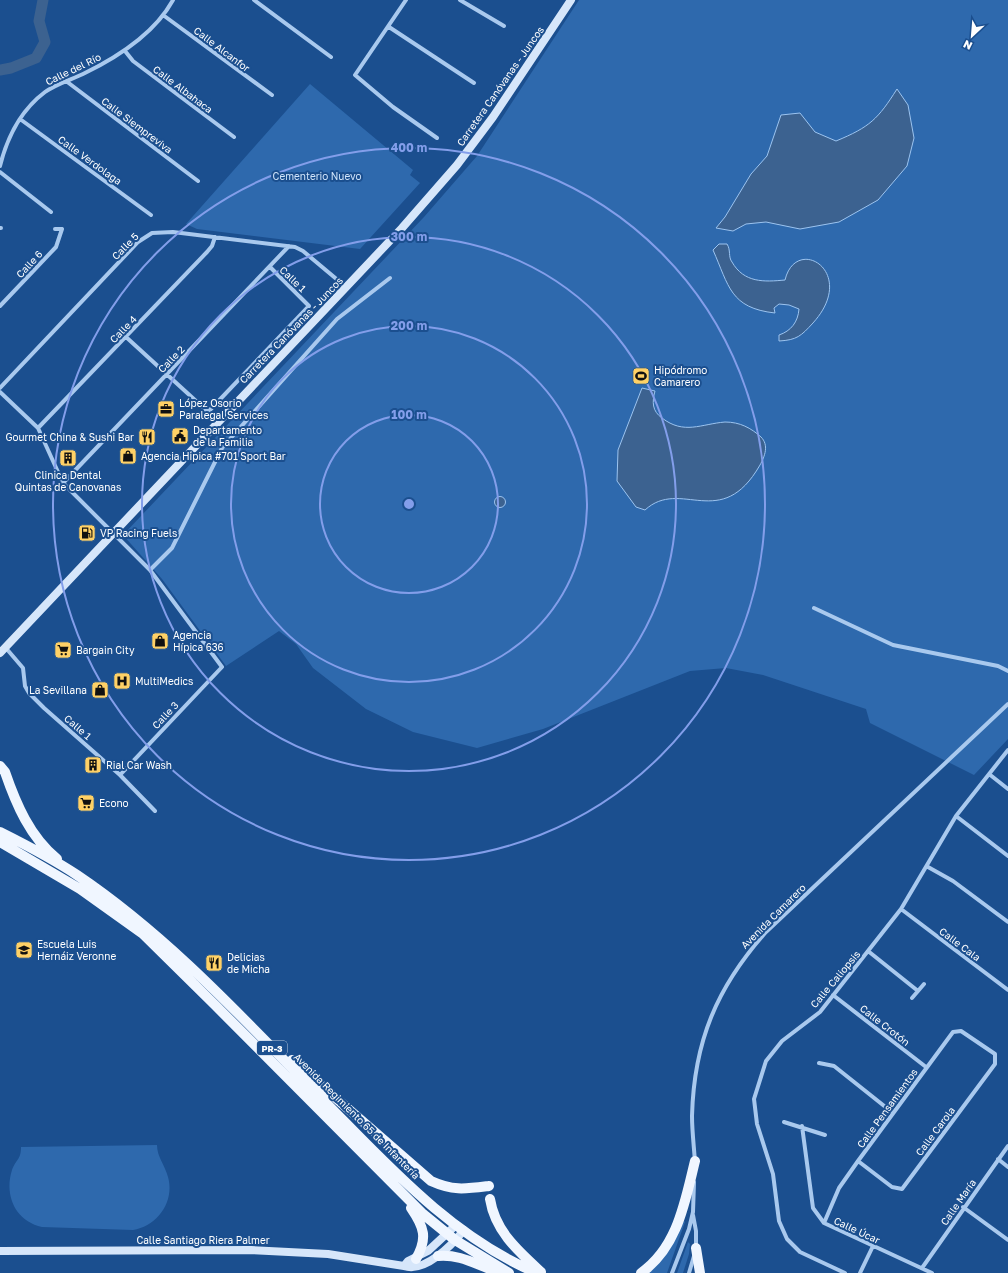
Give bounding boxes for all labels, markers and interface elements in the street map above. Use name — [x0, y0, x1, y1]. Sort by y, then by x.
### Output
north arrow — [952, 16, 992, 56]
street label: Calle Alcanfor — [191, 24, 253, 74]
street label: Carretera Canóvanas - Juncos — [454, 24, 546, 148]
text: N — [961, 38, 974, 53]
street label: Calle del Río — [43, 50, 103, 88]
street label: Calle Albahaca — [151, 63, 215, 115]
street label: Calle Siempreviva — [99, 94, 175, 156]
street label: Calle Verdolaga — [56, 133, 124, 187]
text: 400 m — [391, 140, 427, 155]
park label: Cementerio Nuevo — [273, 170, 361, 182]
text: 300 m — [391, 229, 427, 244]
street label: Calle 5 — [109, 230, 141, 262]
street label: Calle 6 — [13, 248, 45, 280]
street label: Calle 1 — [277, 264, 309, 294]
street label: Carretera Canóvanas - Juncos — [237, 274, 345, 386]
street label: Calle 4 — [107, 313, 139, 345]
text: 200 m — [391, 318, 427, 333]
street label: Calle 2 — [155, 343, 187, 375]
place label: Hipódromo Camarero — [654, 364, 707, 388]
sports icon: Hipódromo Camarero — [631, 366, 651, 386]
place label: López Osorio Paralegal Services — [179, 397, 268, 421]
office icon: López Osorio Paralegal Services — [156, 399, 176, 419]
text: 100 m — [391, 407, 427, 422]
place label: Departamento de la Familia — [193, 424, 262, 448]
public building icon: Departamento de la Familia — [170, 426, 190, 446]
restaurant icon: Gourmet China & Sushi Bar — [137, 427, 157, 447]
place label: Gourmet China & Sushi Bar — [5, 431, 134, 443]
shop icon: Agencia Hipica #701 Sport Bar — [118, 446, 138, 466]
building icon: Clinica Dental Quintas de Canovanas — [58, 448, 78, 468]
place label: Agencia Hipica #701 Sport Bar — [141, 450, 286, 462]
place label: Clinica Dental Quintas de Canovanas — [15, 469, 121, 493]
centre of rings — [402, 497, 416, 511]
fuel station icon: VP Racing Fuels — [77, 523, 97, 543]
place label: VP Racing Fuels — [100, 527, 177, 539]
place label: Agencia Hípica 636 — [173, 629, 224, 653]
shop icon: Agencia Hípica 636 — [150, 631, 170, 651]
supermarket icon: Bargain City — [53, 640, 73, 660]
place label: Bargain City — [76, 644, 135, 656]
hospital icon: MultiMedics — [112, 671, 132, 691]
place label: MultiMedics — [135, 675, 193, 687]
shop icon: La Sevillana — [90, 680, 110, 700]
place label: La Sevillana — [29, 684, 87, 696]
street label: Calle 3 — [149, 699, 181, 731]
street label: Calle 1 — [62, 712, 94, 742]
building icon: Rial Car Wash — [83, 755, 103, 775]
place label: Rial Car Wash — [106, 759, 172, 771]
supermarket icon: Econo — [76, 793, 96, 813]
place label: Econo — [99, 797, 129, 809]
street label: Avenida Camarero — [738, 881, 808, 951]
street label: Calle Cala — [937, 925, 983, 963]
place label: Escuela Luis Hernáiz Veronne — [37, 938, 116, 962]
school or university icon: Escuela Luis Hernáiz Veronne — [14, 940, 34, 960]
street label: Calle Caliopsis — [808, 948, 862, 1010]
place label: Delicias de Micha — [227, 951, 270, 975]
restaurant icon: Delicias de Micha — [204, 953, 224, 973]
street label: Calle Crotón — [858, 1002, 912, 1048]
road number: PR-3 — [257, 1041, 287, 1055]
street label: Avenida Regimiento 65 de Infantería — [292, 1051, 422, 1181]
street label: Calle Pensamientos — [854, 1066, 920, 1150]
street label: Calle Carola — [913, 1104, 957, 1158]
street label: Calle María — [938, 1177, 978, 1227]
street label: Calle Úcar — [832, 1214, 882, 1246]
street label: Calle Santiago Riera Palmer — [136, 1234, 270, 1246]

